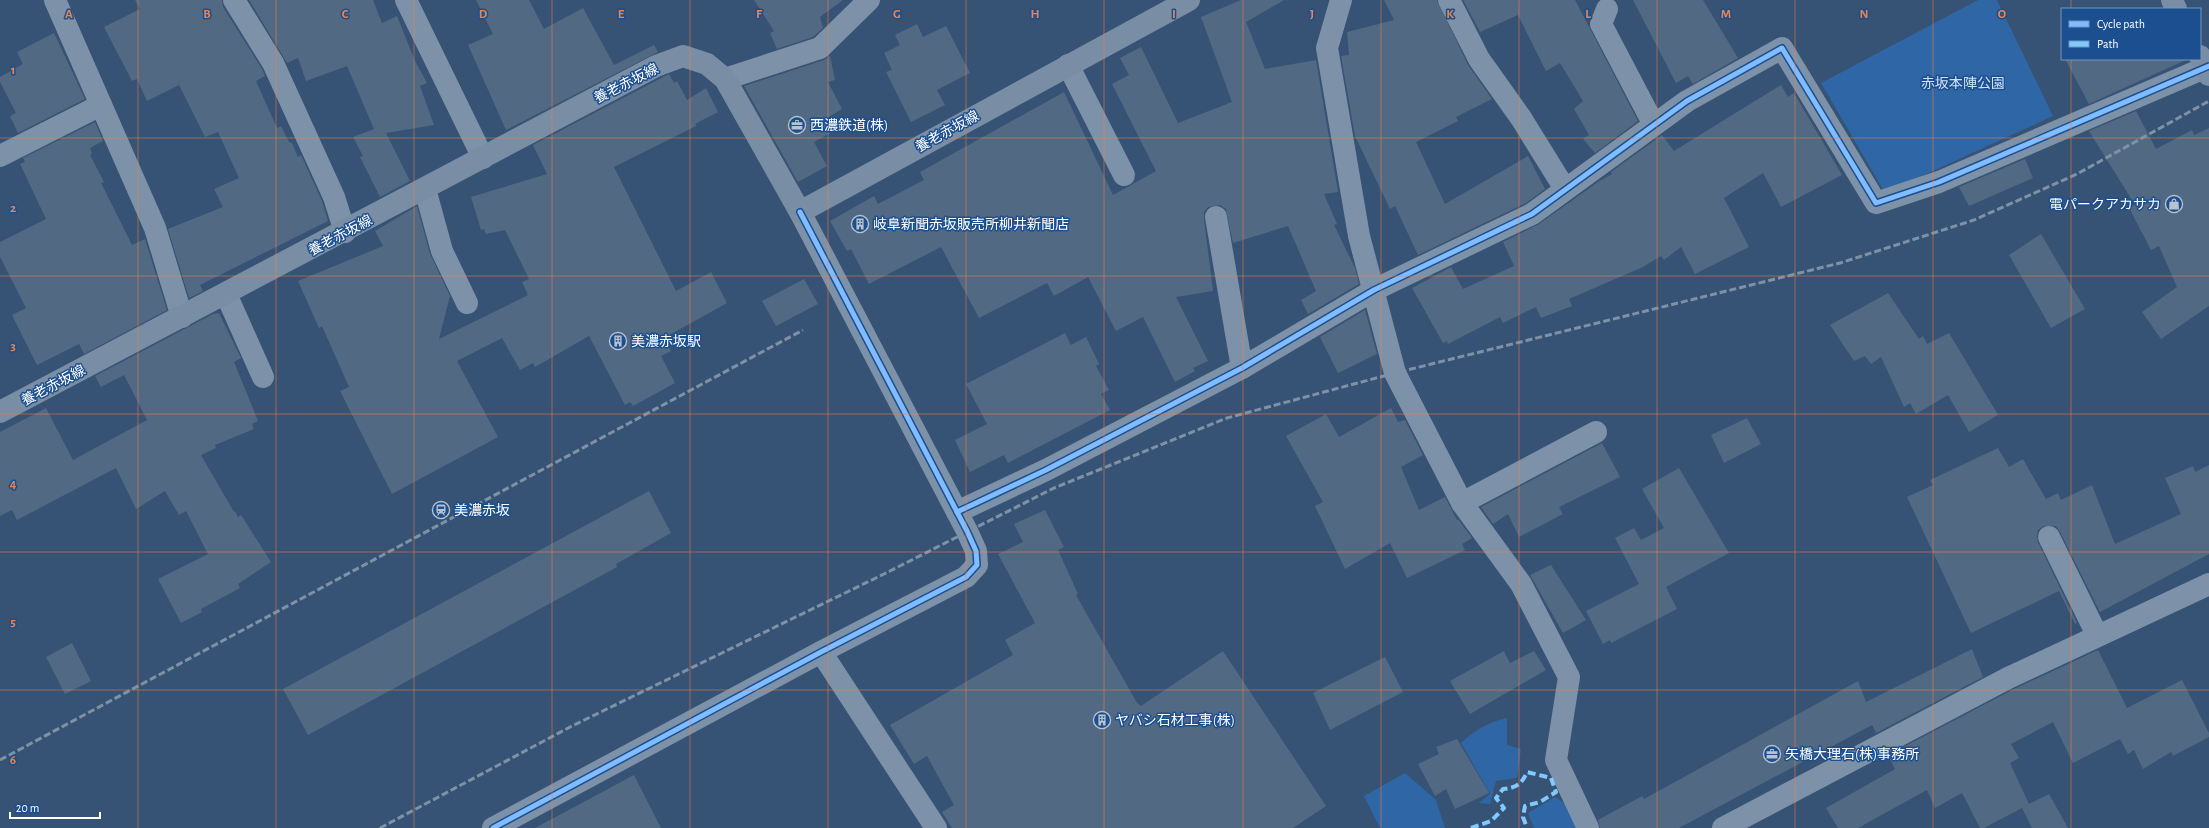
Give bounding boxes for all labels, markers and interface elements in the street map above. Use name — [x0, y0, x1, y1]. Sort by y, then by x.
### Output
text: A — [65, 8, 73, 21]
text: B — [203, 8, 211, 21]
text: C — [342, 8, 349, 21]
text: D — [479, 8, 488, 21]
text: E — [618, 8, 625, 21]
text: F — [756, 8, 763, 21]
text: G — [893, 8, 901, 21]
text: H — [1030, 8, 1040, 21]
text: I — [1172, 8, 1176, 21]
text: J — [1310, 8, 1314, 21]
text: K — [1446, 8, 1454, 21]
text: L — [1585, 8, 1591, 21]
text: M — [1721, 8, 1731, 21]
text: N — [1859, 8, 1869, 21]
text: O — [1998, 8, 2007, 21]
legend — [2061, 8, 2201, 60]
text: Cycle path — [2097, 18, 2145, 31]
text: Path — [2097, 38, 2119, 50]
street label: 養老赤坂線 — [592, 61, 661, 106]
text: 1 — [11, 64, 15, 77]
park label: 赤坂本陣公園 — [1921, 76, 2005, 91]
street label: 養老赤坂線 — [913, 108, 981, 155]
office icon: 西濃鉄道(株) — [787, 115, 807, 135]
place label: 西濃鉄道(株) — [810, 118, 888, 133]
shop icon: 電パークアカサカ — [2164, 194, 2184, 214]
place label: 電パークアカサカ — [2049, 197, 2161, 212]
text: 2 — [10, 202, 16, 215]
street label: 養老赤坂線 — [306, 212, 375, 258]
building icon: 岐阜新聞赤坂販売所柳井新聞店 — [850, 214, 870, 234]
place label: 岐阜新聞赤坂販売所柳井新聞店 — [873, 216, 1069, 232]
building icon: 美濃赤坂駅 — [608, 331, 628, 351]
place label: 美濃赤坂駅 — [631, 334, 701, 349]
text: 3 — [10, 340, 16, 353]
street label: 養老赤坂線 — [19, 362, 88, 408]
text: 4 — [10, 478, 17, 491]
station icon: 美濃赤坂 — [431, 500, 451, 520]
place label: 美濃赤坂 — [454, 503, 510, 518]
text: 5 — [10, 616, 16, 629]
building icon: ヤバシ石材工事(株) — [1092, 710, 1112, 730]
place label: ヤバシ石材工事(株) — [1115, 712, 1235, 728]
office icon: 矢橋大理石(株)事務所 — [1762, 744, 1782, 764]
place label: 矢橋大理石(株)事務所 — [1785, 747, 1919, 762]
text: 6 — [10, 754, 16, 767]
scale bar — [10, 794, 100, 820]
text: 20 m — [16, 802, 39, 814]

